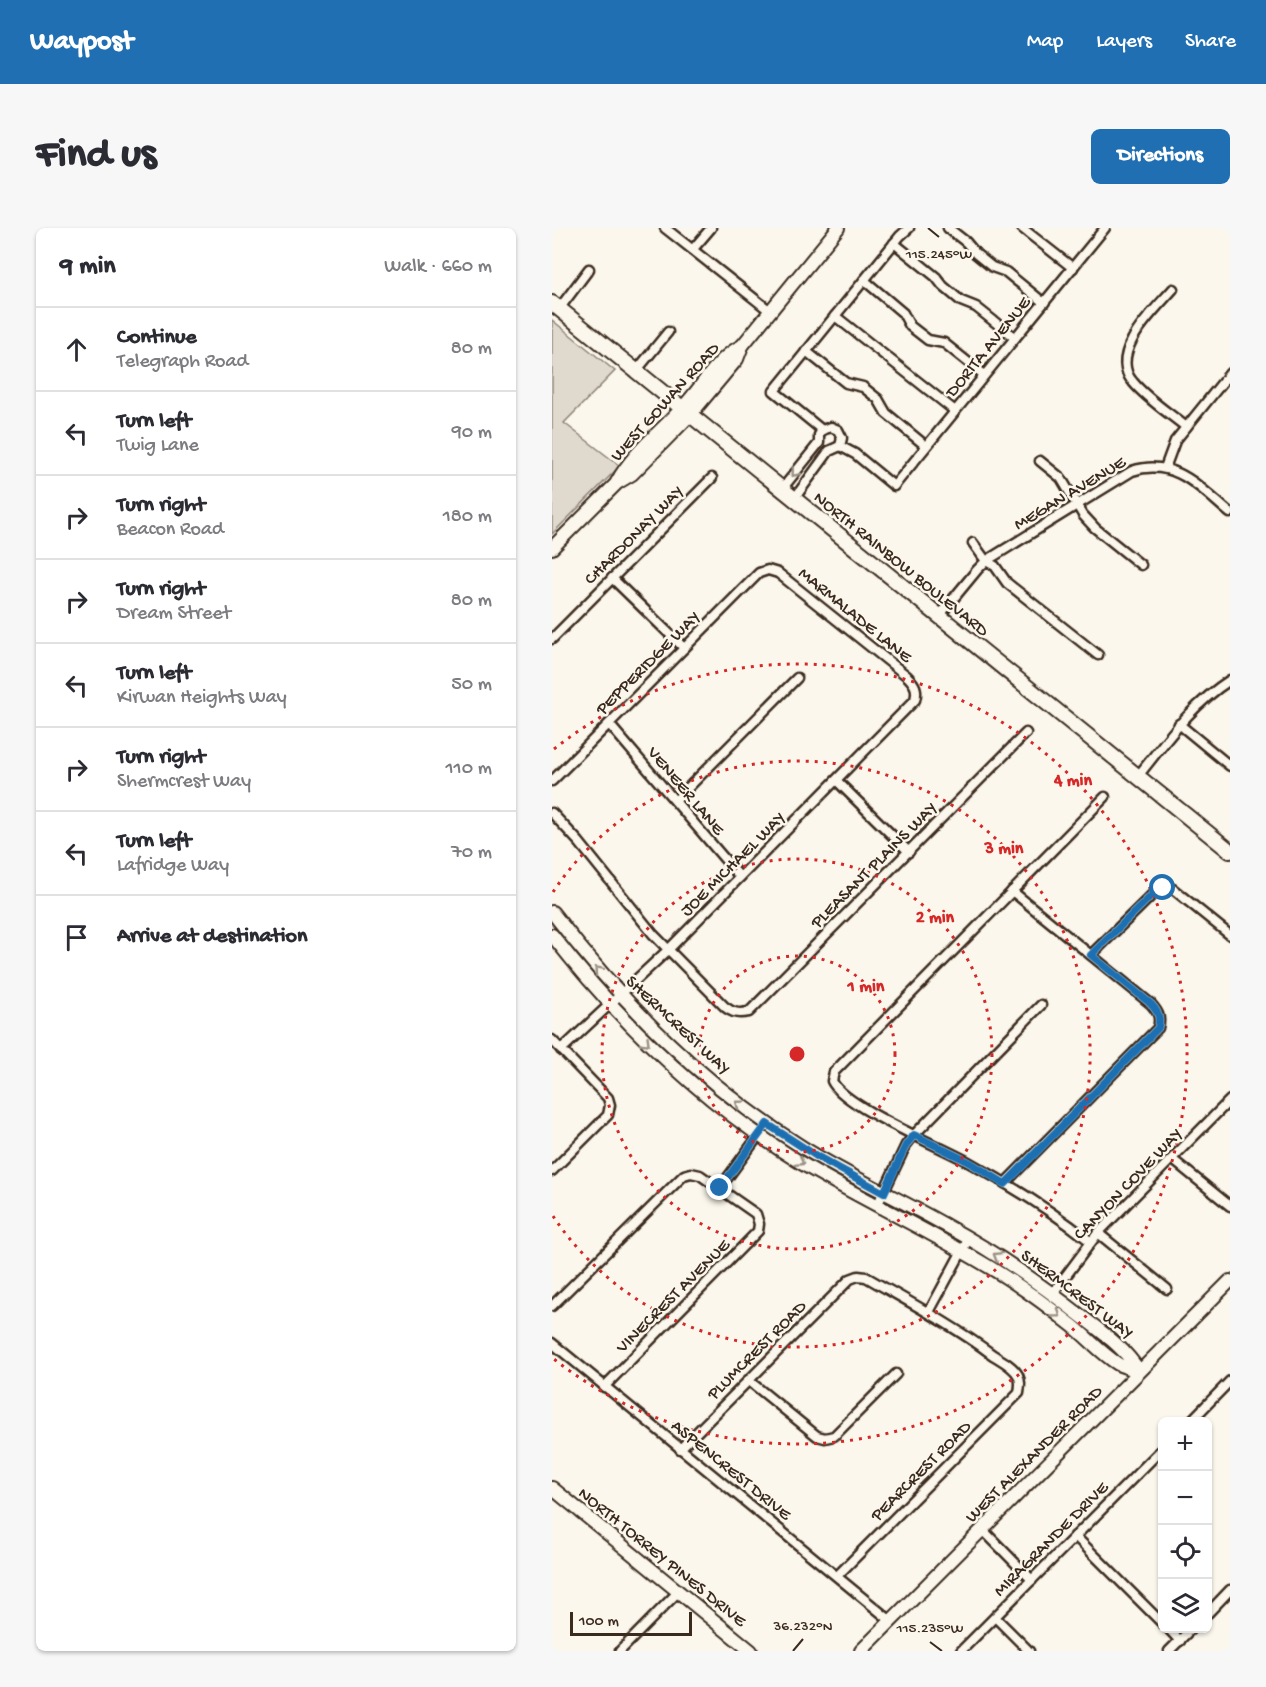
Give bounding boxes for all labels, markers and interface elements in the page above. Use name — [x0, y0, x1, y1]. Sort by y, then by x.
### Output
text: Waypost — [30, 26, 133, 59]
text: Map — [1027, 30, 1063, 55]
text: Layers — [1096, 30, 1152, 55]
text: Share — [1185, 30, 1236, 55]
button: Directions — [1091, 129, 1230, 184]
text: Find us — [36, 132, 156, 181]
text: 115.245°W — [905, 246, 973, 264]
text: 9 min — [60, 252, 116, 283]
text: Walk · 660 m — [384, 256, 492, 279]
street label: DORITA AVENUE — [941, 292, 1036, 403]
text: Continue — [117, 325, 197, 351]
icon: ahead — [60, 333, 93, 366]
text: 80 m — [451, 338, 492, 361]
street label: WEST GOWAN ROAD — [607, 339, 725, 466]
text: Telegraph Road — [117, 351, 248, 374]
text: Turn left — [117, 409, 191, 435]
icon: left — [60, 417, 93, 450]
text: 90 m — [452, 422, 492, 445]
text: Twig Lane — [117, 435, 199, 458]
street label: MEGAN AVENUE — [1010, 452, 1131, 536]
one-way arrow — [791, 466, 802, 477]
street label: CHARDONAY WAY — [581, 482, 689, 590]
street label: NORTH RAINBOW BOULEVARD — [809, 488, 992, 642]
text: Turn right — [117, 493, 205, 519]
icon: right — [60, 501, 93, 534]
text: 180 m — [443, 506, 492, 529]
text: Beacon Road — [117, 519, 224, 542]
street label: MARMALADE LANE — [793, 564, 916, 669]
text: Turn right — [117, 577, 205, 603]
icon: right — [60, 585, 93, 618]
text: 80 m — [451, 590, 492, 613]
text: Dream Street — [117, 603, 231, 626]
street label: PEPPERIDGE WAY — [592, 607, 705, 721]
text: Turn left — [117, 661, 191, 687]
icon: left — [60, 669, 93, 702]
text: 50 m — [451, 674, 492, 697]
text: Kirwan Heights Way — [117, 687, 287, 710]
street label: VENEER LANE — [641, 742, 729, 841]
text: Turn right — [117, 745, 205, 771]
icon: right — [60, 753, 93, 786]
text: 110 m — [446, 758, 492, 781]
text: Shermcrest Way — [117, 771, 251, 794]
text: 4 min — [1053, 771, 1092, 792]
street label: PLEASANT PLAINS WAY — [806, 798, 942, 934]
street label: JOE MICHAEL WAY — [677, 808, 791, 922]
text: Turn left — [117, 829, 191, 855]
icon: left — [60, 837, 93, 870]
text: 3 min — [984, 839, 1024, 860]
text: 70 m — [451, 842, 492, 865]
text: Lafridge Way — [117, 855, 229, 878]
route start — [1149, 874, 1175, 900]
text: 2 min — [916, 908, 955, 929]
icon: arrive — [60, 921, 93, 954]
text: Arrive at destination — [117, 924, 307, 950]
one-way arrow — [594, 966, 605, 977]
street label: SHERMCREST WAY — [620, 972, 734, 1080]
text: 1 min — [847, 977, 885, 998]
one-way arrow — [639, 1034, 650, 1045]
centre of rings — [787, 1044, 807, 1064]
one-way arrow — [735, 1100, 746, 1111]
street label: CANYON COVE WAY — [1070, 1124, 1188, 1245]
one-way arrow — [794, 1154, 804, 1166]
route end — [706, 1174, 732, 1200]
street label: VINECREST AVENUE — [612, 1235, 736, 1359]
street label: SHERMCREST WAY — [1016, 1246, 1137, 1344]
one-way arrow — [993, 1252, 1004, 1263]
street label: PLUMCREST ROAD — [703, 1297, 812, 1406]
one-way arrow — [1051, 1307, 1062, 1318]
street label: WEST ALEXANDER ROAD — [962, 1382, 1108, 1528]
street label: ASPENCREST DRIVE — [666, 1416, 795, 1526]
street label: PEARCREST ROAD — [866, 1417, 977, 1527]
map controls — [1158, 1417, 1212, 1633]
button: + — [1158, 1417, 1212, 1471]
button: − — [1158, 1471, 1212, 1525]
street label: MIRAGRANDE DRIVE — [990, 1477, 1114, 1602]
street label: NORTH TORREY PINES DRIVE — [573, 1484, 750, 1633]
button: locate — [1158, 1525, 1212, 1579]
button: layers — [1158, 1579, 1212, 1633]
scale bar — [570, 1609, 692, 1636]
text: 100 m — [579, 1613, 619, 1632]
text: 36.232°N — [772, 1618, 833, 1636]
text: 115.235°W — [895, 1620, 964, 1638]

